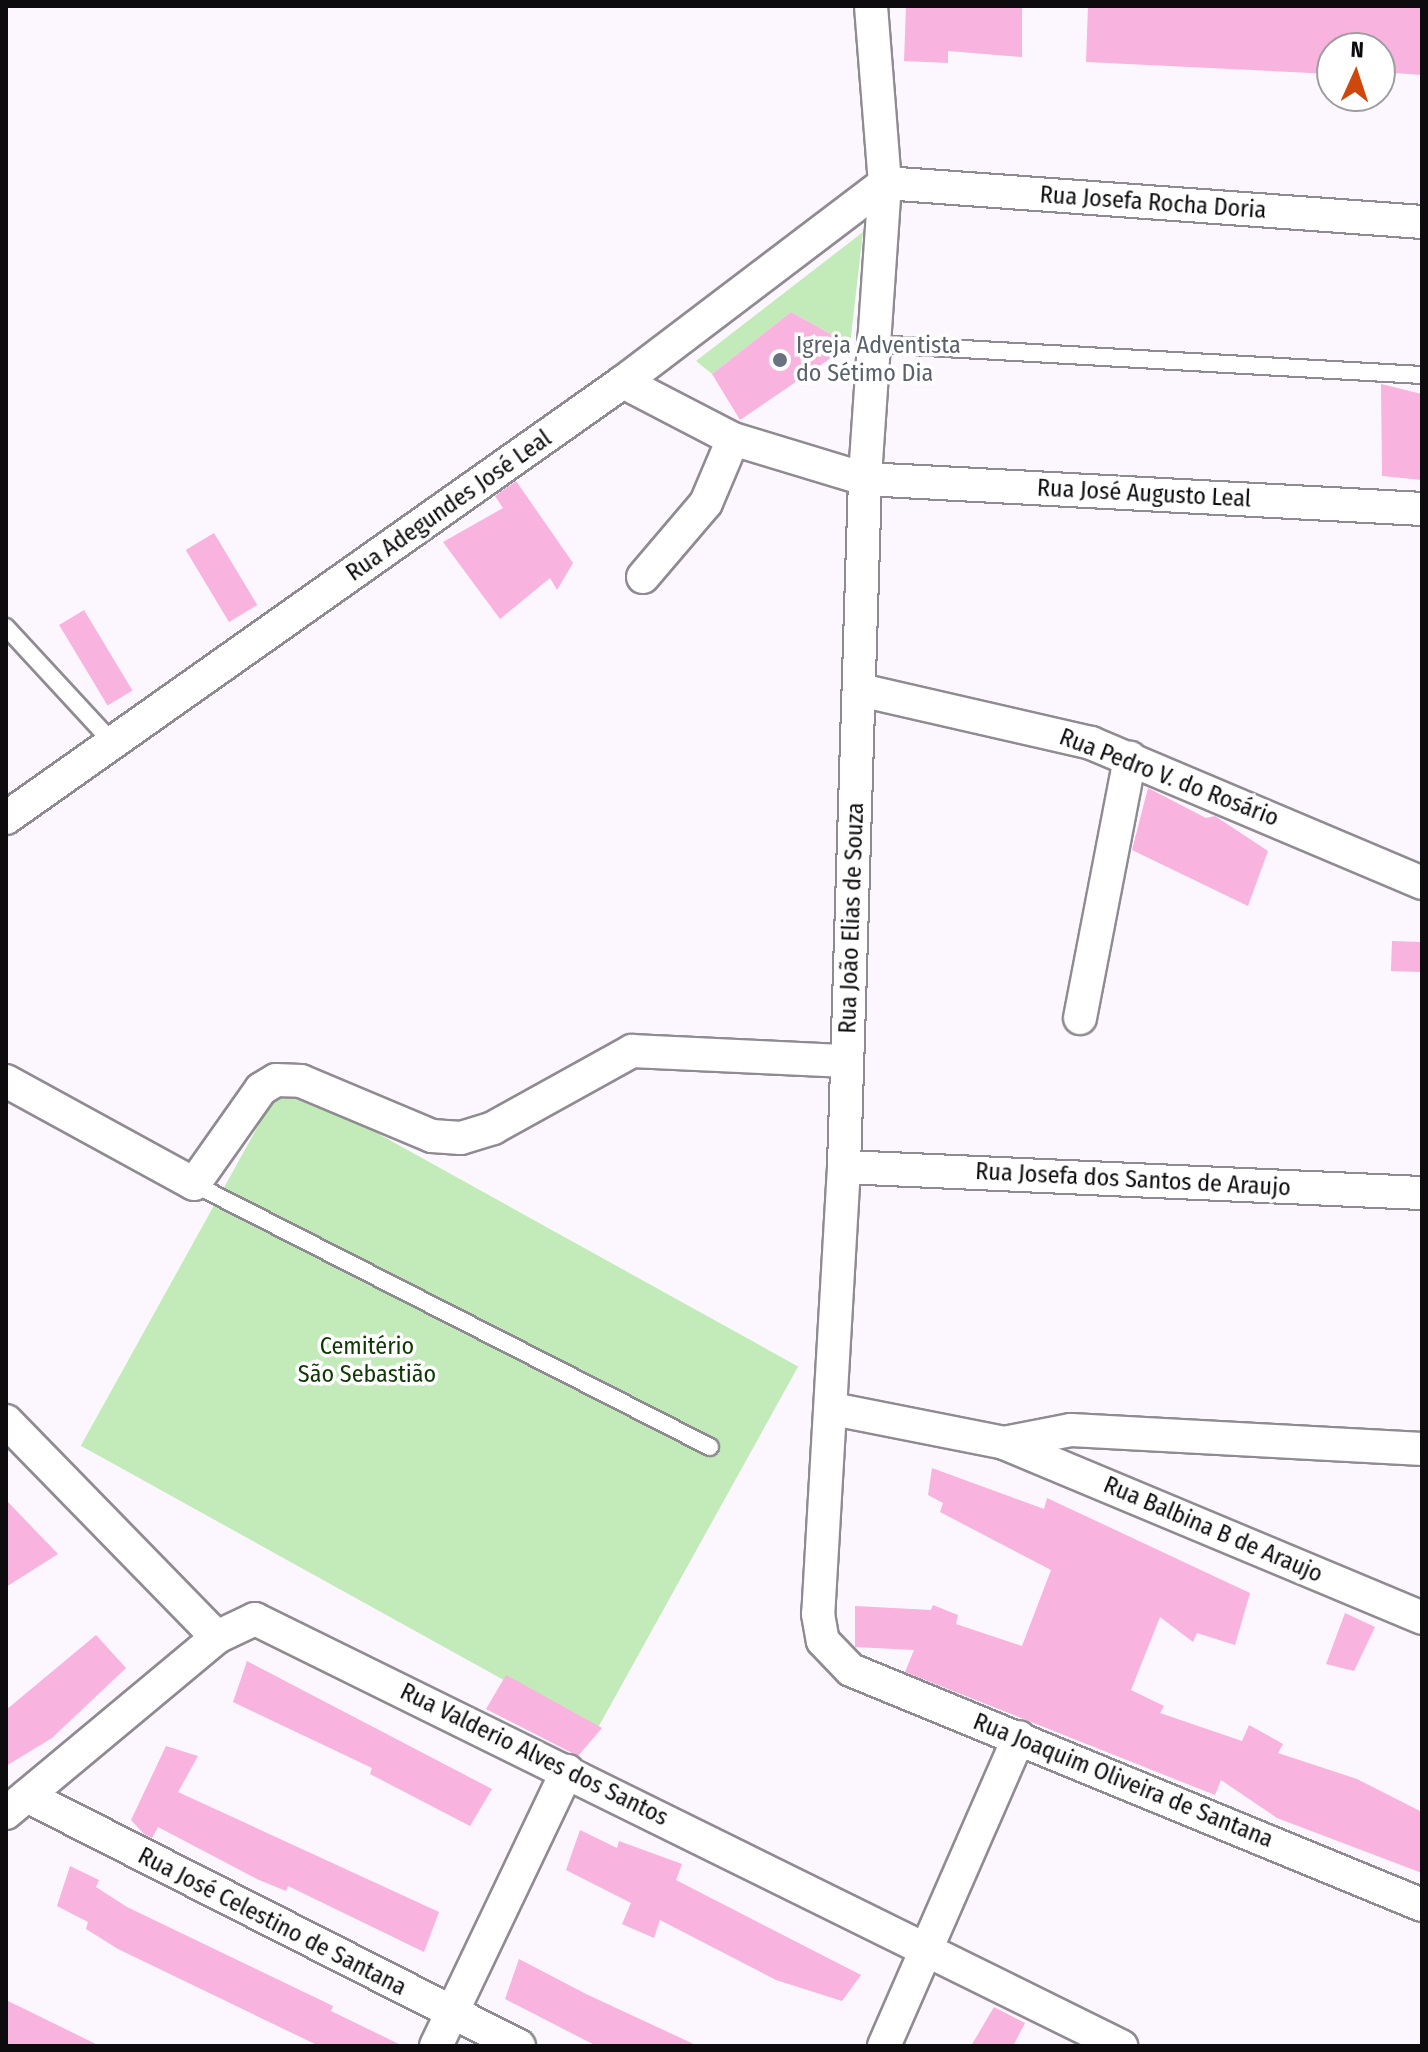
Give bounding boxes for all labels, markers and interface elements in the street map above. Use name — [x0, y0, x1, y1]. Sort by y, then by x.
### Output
north arrow — [1316, 32, 1396, 112]
text: N — [1350, 36, 1364, 63]
street label: Rua Josefa Rocha Doria — [1039, 181, 1267, 225]
place label: Igreja Adventista do Sétimo Dia — [796, 332, 961, 388]
marker: Igreja Adventista do Sétimo Dia — [771, 351, 789, 369]
street label: Rua Adegundes José Leal — [341, 424, 557, 588]
street label: Rua José Augusto Leal — [1036, 474, 1252, 514]
street label: Rua Pedro V. do Rosário — [1055, 723, 1283, 833]
street label: Rua João Elias de Souza — [834, 802, 870, 1034]
street label: Rua Josefa dos Santos de Araujo — [975, 1157, 1291, 1203]
park label: Cemitério São Sebastião — [298, 1333, 436, 1389]
street label: Rua Balbina B de Araujo — [1099, 1471, 1327, 1589]
street label: Rua Valderio Alves dos Santos — [395, 1678, 673, 1832]
street label: Rua Joaquim Oliveira de Santana — [969, 1708, 1277, 1854]
street label: Rua José Celestino de Santana — [133, 1842, 411, 2002]

